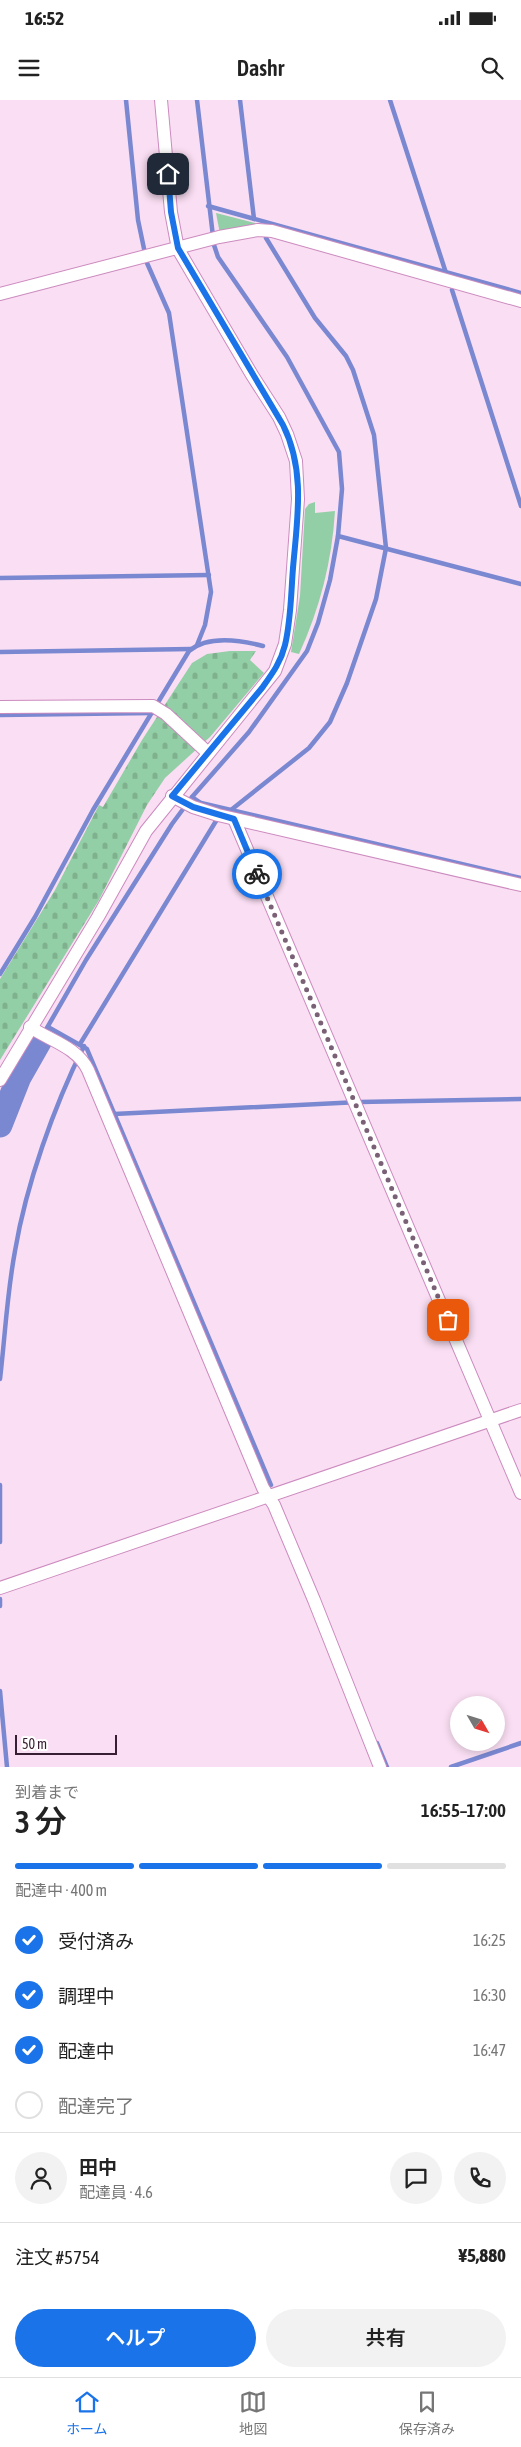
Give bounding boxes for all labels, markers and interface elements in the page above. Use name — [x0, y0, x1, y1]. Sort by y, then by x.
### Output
text: 16:52 — [25, 7, 64, 29]
icon: menu — [15, 54, 43, 82]
icon: search — [478, 54, 506, 82]
text: Dashr — [237, 55, 284, 81]
pin — [147, 153, 189, 195]
icon: home — [154, 160, 182, 188]
courier — [232, 849, 282, 899]
icon: bike — [243, 860, 271, 888]
pin — [427, 1299, 469, 1341]
icon: bag — [434, 1306, 462, 1334]
north arrow — [450, 1696, 505, 1751]
map controls — [450, 1696, 505, 1751]
scale bar — [15, 1732, 118, 1755]
text: 50 m — [22, 1736, 47, 1752]
text: 到着まで — [15, 1783, 79, 1801]
text: 16:55–17:00 — [421, 1799, 506, 1821]
text: 3 分 — [15, 1803, 66, 1840]
text: 配達中 · 400 m — [15, 1881, 107, 1899]
icon: check — [15, 1926, 43, 1954]
text: 受付済み — [58, 1930, 134, 1952]
text: 16:25 — [473, 1931, 506, 1949]
icon: check — [15, 1981, 43, 2009]
text: 調理中 — [58, 1985, 115, 2007]
text: 16:30 — [473, 1986, 506, 2004]
icon: check — [15, 2036, 43, 2064]
text: 配達中 — [58, 2040, 115, 2062]
text: 16:47 — [473, 2041, 506, 2059]
text: 配達完了 — [58, 2095, 134, 2117]
button: person — [15, 2152, 67, 2204]
button: chat — [390, 2152, 442, 2204]
button: phone — [454, 2152, 506, 2204]
text: 田中 — [79, 2156, 117, 2178]
text: 配達員 · 4.6 — [79, 2183, 153, 2201]
text: ¥5,880 — [458, 2244, 506, 2266]
text: 注文 #5754 — [15, 2246, 100, 2268]
button: ヘルプ — [15, 2309, 256, 2367]
button: 共有 — [266, 2309, 506, 2367]
tab: ホーム — [66, 2388, 107, 2438]
tab: 地図 — [239, 2388, 267, 2438]
tab: 保存済み — [399, 2388, 455, 2438]

